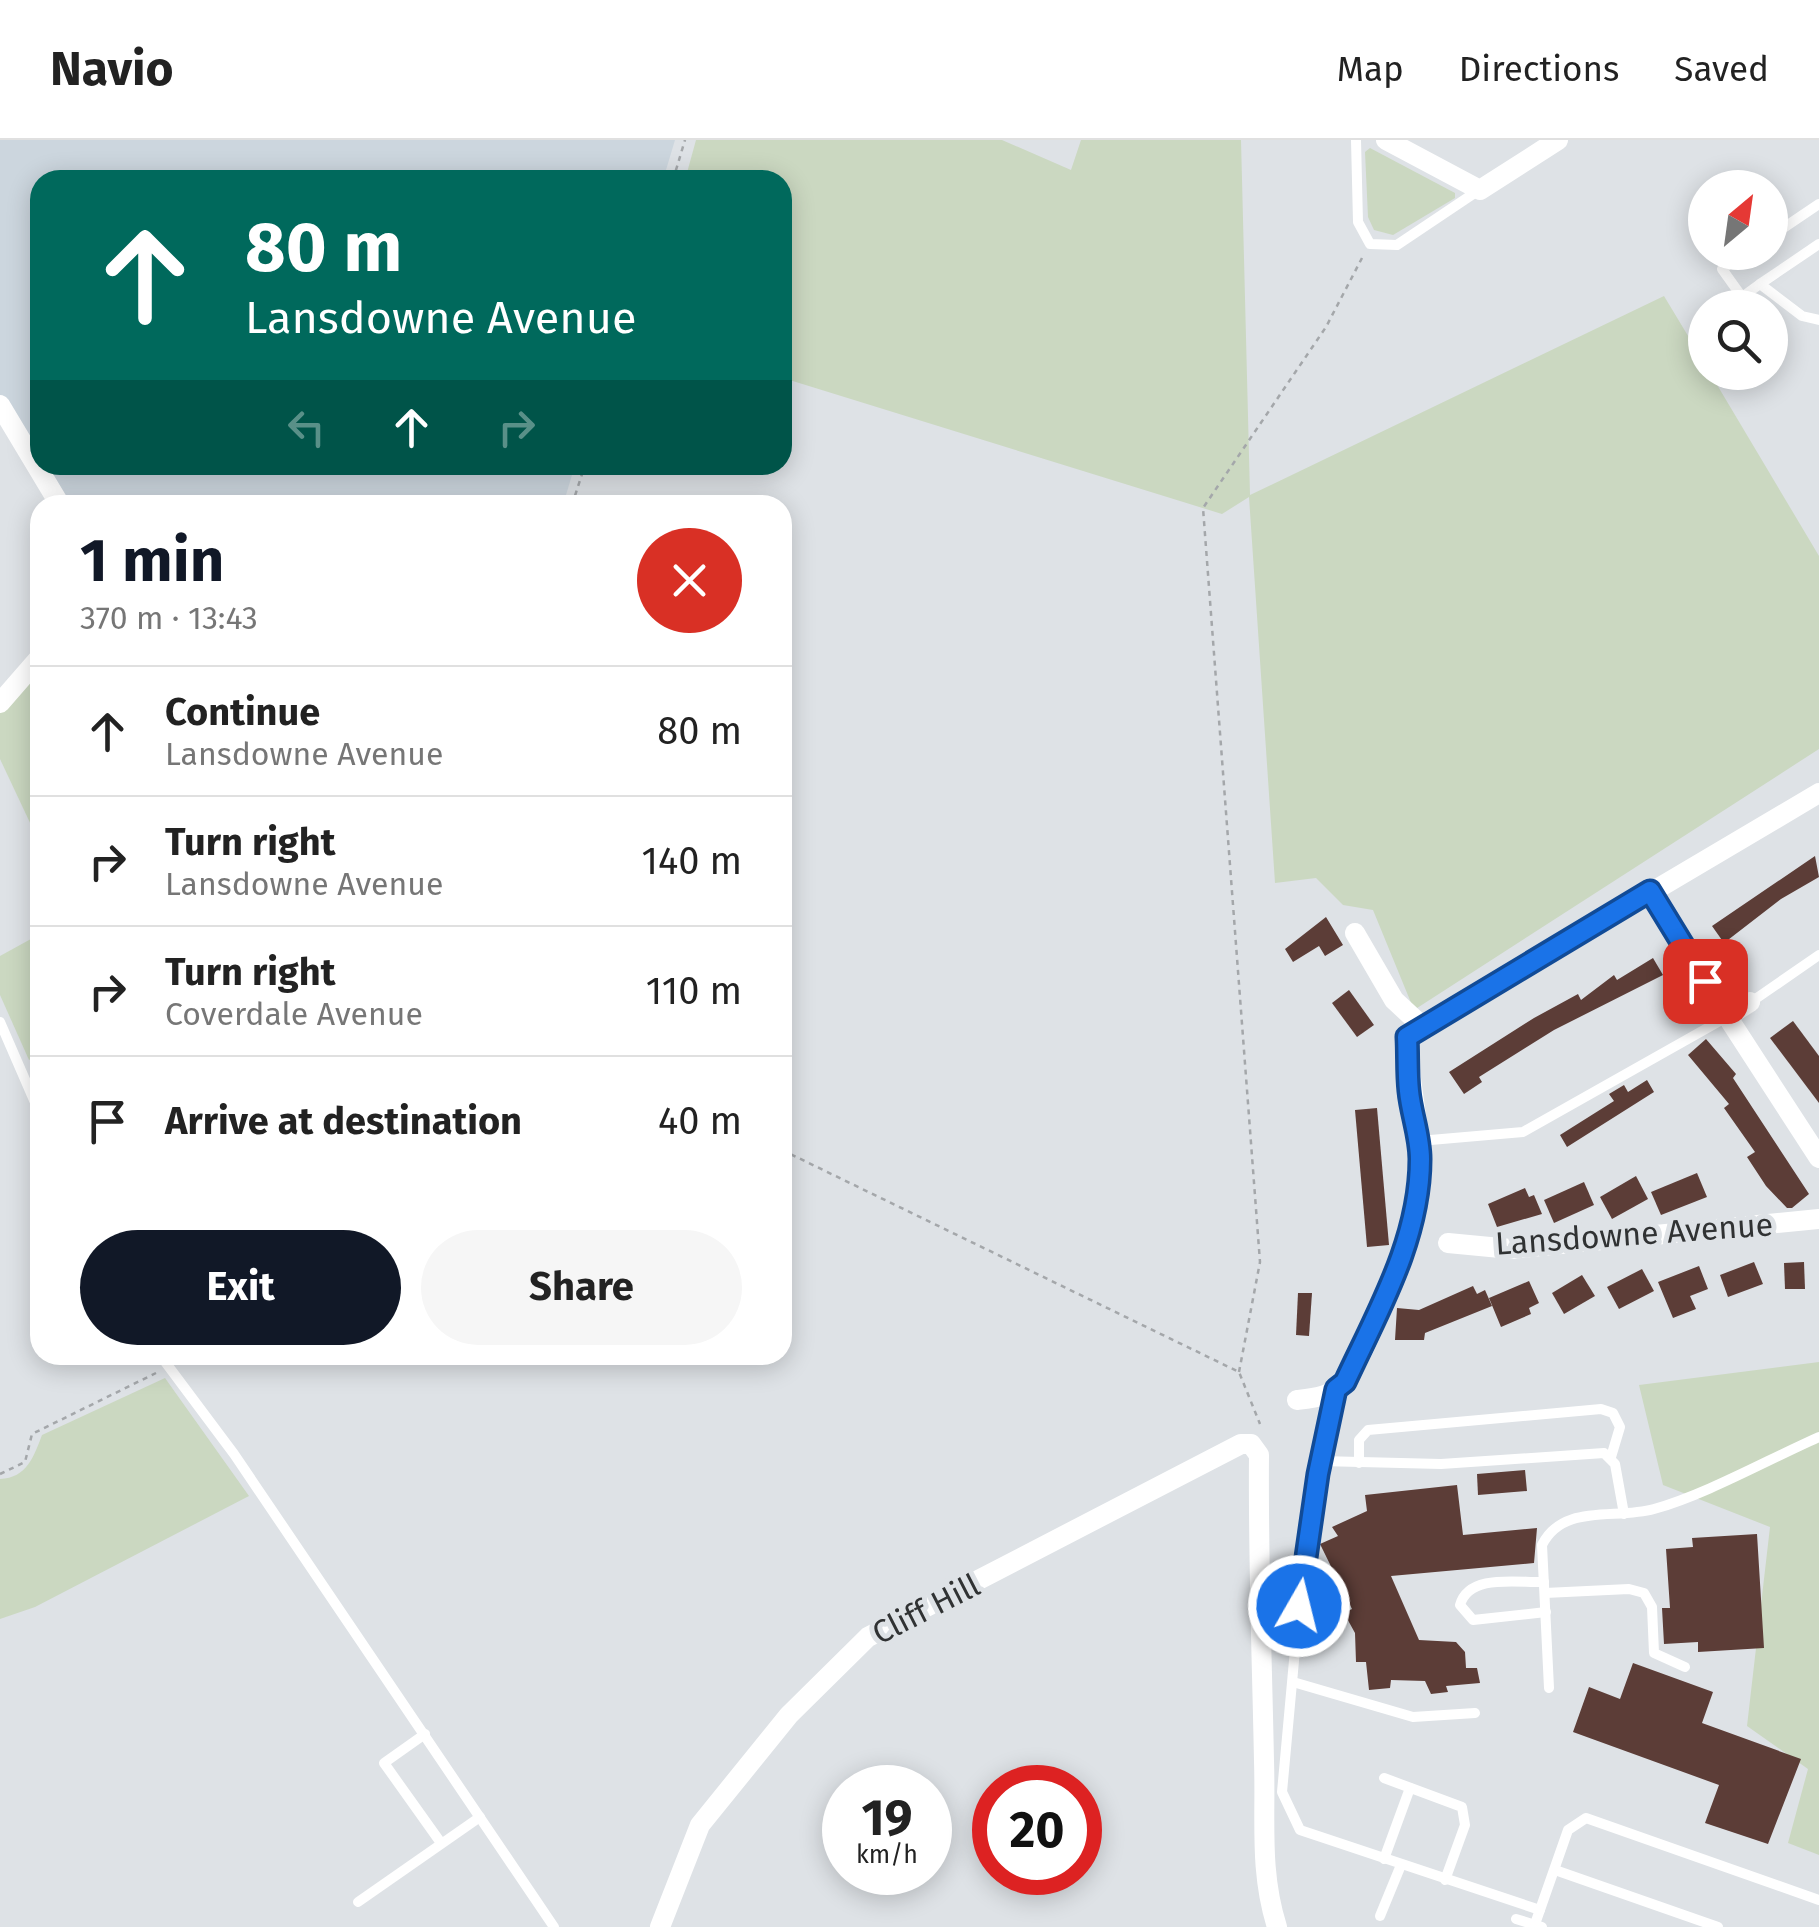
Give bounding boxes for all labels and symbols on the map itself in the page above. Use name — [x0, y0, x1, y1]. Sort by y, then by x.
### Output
north arrow — [1688, 170, 1788, 270]
pin — [1663, 939, 1748, 1024]
street label: Lansdowne Avenue — [1494, 1205, 1774, 1263]
position arrow — [1247, 1554, 1351, 1658]
street label: Cliff Hill — [866, 1566, 986, 1652]
speed limit sign: 20 — [972, 1765, 1102, 1895]

